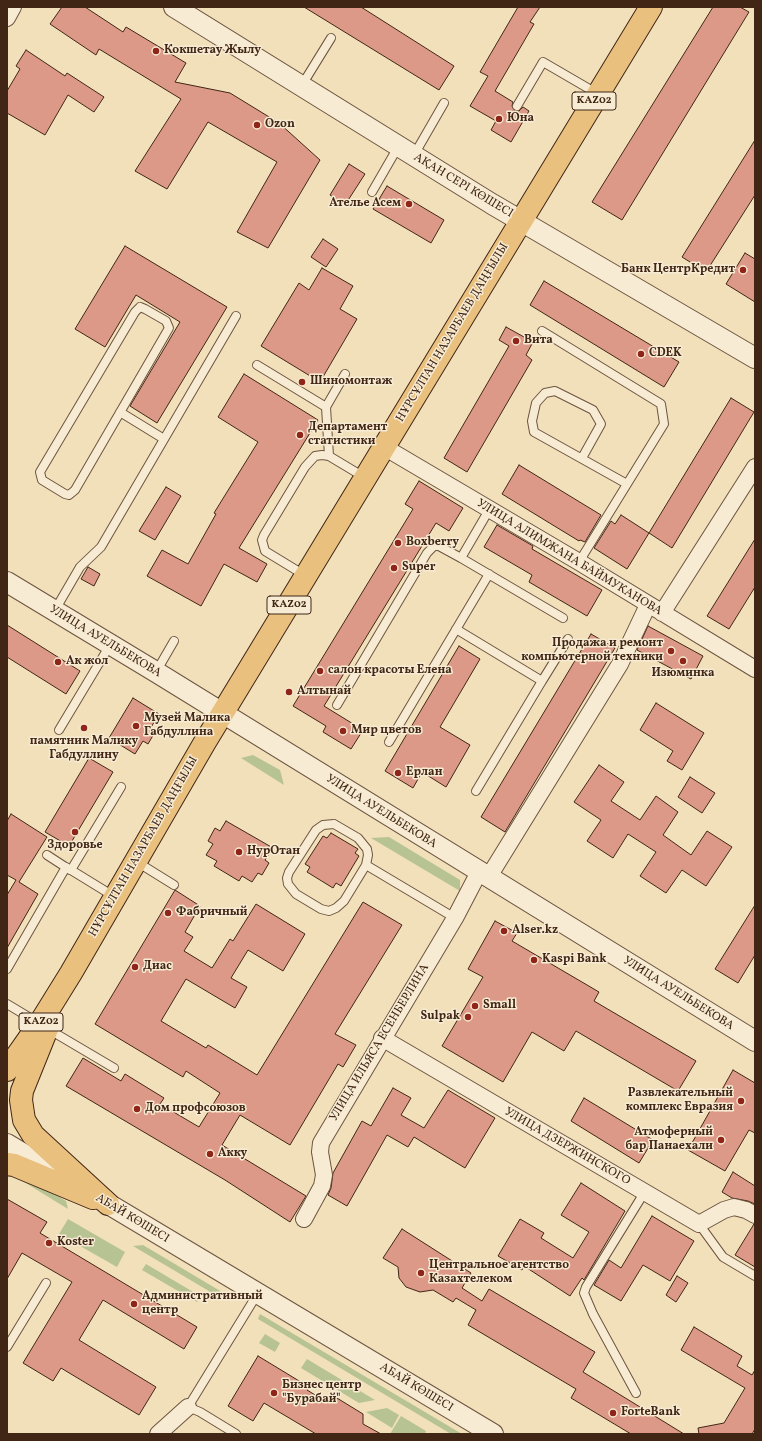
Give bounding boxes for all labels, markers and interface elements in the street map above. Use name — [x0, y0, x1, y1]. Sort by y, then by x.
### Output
place label: Кокшетау Жылу — [164, 44, 261, 58]
marker: Кокшетау Жылу — [151, 46, 161, 56]
road number: KАZ02 — [572, 92, 616, 110]
place label: Юна — [507, 112, 534, 126]
marker: Юна — [494, 114, 504, 124]
place label: Ozon — [265, 118, 295, 132]
marker: Ozon — [252, 120, 262, 130]
street label: АҚАН СЕРІ КӨШЕСІ — [411, 151, 515, 221]
place label: Ателье Асем — [329, 197, 401, 211]
marker: Ателье Асем — [404, 199, 414, 209]
street label: НҰРСҰЛТАН НАЗАРБАЕВ ДАҢҒЫЛЫ — [394, 241, 512, 425]
place label: Банк ЦентрКредит — [621, 263, 735, 277]
marker: Банк ЦентрКредит — [738, 265, 748, 275]
place label: Вита — [524, 334, 553, 348]
marker: Вита — [511, 336, 521, 346]
place label: CDEK — [649, 347, 682, 361]
marker: CDEK — [636, 349, 646, 359]
place label: Шиномонтаж — [310, 375, 392, 389]
marker: Шиномонтаж — [297, 377, 307, 387]
place label: Департамент статистики — [308, 421, 387, 449]
marker: Департамент статистики — [295, 430, 305, 440]
street label: УЛИЦА АЛИМЖАНА БАЙМУКАНОВА — [474, 497, 664, 619]
place label: Boxberry — [406, 536, 459, 550]
marker: Boxberry — [393, 538, 403, 548]
place label: Super — [402, 561, 435, 575]
marker: Super — [389, 563, 399, 573]
road number: KАZ02 — [267, 596, 311, 614]
street label: УЛИЦА АУЕЛЬБЕКОВА — [46, 603, 164, 681]
place label: Продажа и ремонт компьютерной техники — [521, 637, 663, 665]
marker: Продажа и ремонт компьютерной техники — [666, 646, 676, 656]
place label: Ак жол — [66, 655, 108, 669]
marker: Изюминка — [678, 656, 688, 666]
marker: Ак жол — [53, 657, 63, 667]
place label: салон красоты Елена — [328, 664, 452, 678]
marker: салон красоты Елена — [315, 666, 325, 676]
place label: Изюминка — [651, 667, 715, 681]
place label: Алтынай — [297, 685, 351, 699]
marker: Алтынай — [284, 687, 294, 697]
place label: Музей Малика Габдуллина — [144, 712, 231, 740]
marker: Музей Малика Габдуллина — [131, 721, 141, 731]
marker: памятник Малику Габдуллину — [79, 723, 89, 733]
place label: Мир цветов — [351, 724, 422, 738]
marker: Мир цветов — [338, 726, 348, 736]
place label: памятник Малику Габдуллину — [30, 735, 138, 763]
street label: НҰРСҰЛТАН НАЗАРБАЕВ ДАҢҒЫЛЫ — [86, 754, 202, 940]
place label: Ерлан — [406, 766, 442, 780]
marker: Ерлан — [393, 768, 403, 778]
street label: УЛИЦА АУЕЛЬБЕКОВА — [323, 772, 439, 852]
marker: Здоровье — [70, 827, 80, 837]
place label: Здоровье — [47, 839, 103, 853]
place label: НурОтан — [247, 845, 300, 859]
marker: НурОтан — [234, 847, 244, 857]
place label: Фабричный — [176, 906, 247, 920]
marker: Фабричный — [163, 908, 173, 918]
place label: Alser.kz — [512, 924, 558, 938]
marker: Alser.kz — [499, 926, 509, 936]
place label: Kaspi Bank — [542, 953, 607, 967]
street label: УЛИЦА АУЕЛЬБЕКОВА — [620, 954, 736, 1034]
marker: Kaspi Bank — [529, 955, 539, 965]
place label: Диас — [143, 960, 172, 974]
marker: Диас — [130, 962, 140, 972]
street label: УЛИЦА ИЛЬЯСА ЕСЕНБЕРЛИНА — [327, 962, 433, 1124]
place label: Small — [483, 999, 516, 1013]
marker: Small — [470, 1001, 480, 1011]
place label: Sulpak — [421, 1010, 460, 1024]
marker: Sulpak — [463, 1012, 473, 1022]
road number: KАZ02 — [19, 1013, 63, 1031]
place label: Развлекательный комплекс Евразия — [626, 1087, 733, 1115]
marker: Развлекательный комплекс Евразия — [736, 1096, 746, 1106]
place label: Дом профсоюзов — [145, 1102, 246, 1116]
marker: Дом профсоюзов — [132, 1104, 142, 1114]
street label: УЛИЦА ДЗЕРЖИНСКОГО — [502, 1105, 632, 1189]
place label: Атмоферный бар Панаехали — [625, 1126, 713, 1154]
marker: Атмоферный бар Панаехали — [716, 1135, 726, 1145]
place label: Акку — [218, 1147, 247, 1161]
marker: Акку — [205, 1149, 215, 1159]
street label: АБАЙ КӨШЕСІ — [93, 1191, 171, 1247]
place label: Koster — [57, 1236, 94, 1250]
marker: Koster — [44, 1238, 54, 1248]
place label: Центральное агентство Казахтелеком — [429, 1259, 569, 1287]
marker: Центральное агентство Казахтелеком — [416, 1268, 426, 1278]
place label: Административный центр — [142, 1290, 263, 1318]
marker: Административный центр — [129, 1299, 139, 1309]
street label: АБАЙ КӨШЕСІ — [377, 1360, 455, 1416]
place label: Бизнес центр "Бурабай" — [282, 1379, 362, 1407]
marker: Бизнес центр "Бурабай" — [269, 1388, 279, 1398]
place label: ForteBank — [621, 1406, 680, 1420]
marker: ForteBank — [608, 1408, 618, 1418]

